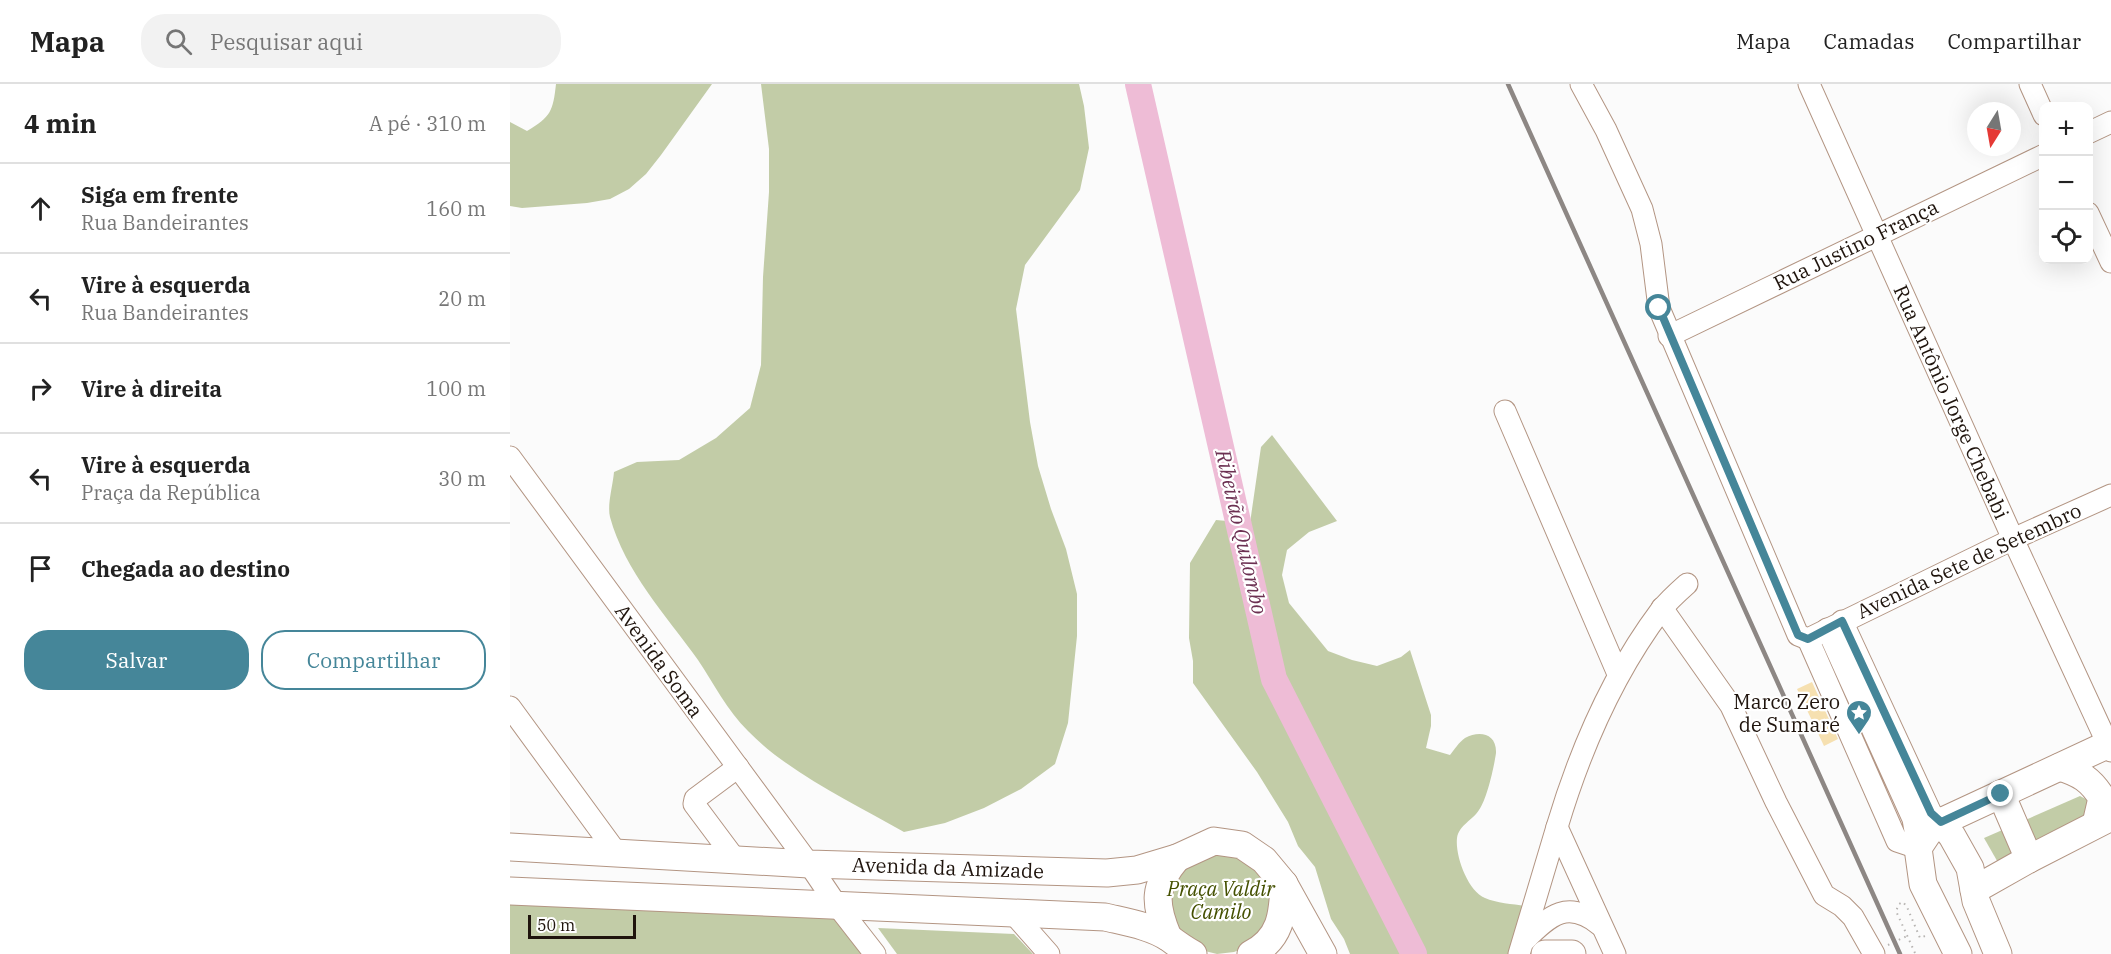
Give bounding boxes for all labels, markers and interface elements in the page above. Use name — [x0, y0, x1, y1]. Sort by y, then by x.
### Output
search box — [141, 14, 561, 68]
text: Mapa — [30, 23, 105, 60]
icon: search — [162, 25, 195, 58]
text: Pesquisar aqui — [210, 27, 363, 56]
text: Mapa — [1736, 27, 1791, 55]
text: Camadas — [1824, 27, 1914, 55]
text: Compartilhar — [1947, 27, 2081, 55]
north arrow — [1967, 102, 2021, 156]
map controls — [2039, 102, 2093, 264]
button: + — [2039, 102, 2093, 156]
text: 4 min — [24, 106, 97, 140]
text: A pé · 310 m — [369, 110, 486, 137]
button: − — [2039, 156, 2093, 210]
text: Siga em frente — [81, 180, 238, 209]
icon: ahead — [24, 192, 57, 225]
street label: Rua Justino França — [1769, 193, 1943, 296]
text: 160 m — [426, 195, 486, 222]
text: Rua Bandeirantes — [81, 209, 249, 236]
button: locate — [2039, 210, 2093, 264]
text: Vire à esquerda — [81, 270, 251, 299]
street label: Rua Antônio Jorge Chebabi — [1888, 280, 2015, 523]
icon: left — [24, 282, 57, 315]
text: 20 m — [438, 285, 486, 312]
route start — [1645, 294, 1671, 320]
text: Rua Bandeirantes — [81, 299, 249, 326]
icon: right — [24, 372, 57, 405]
text: Vire à direita — [81, 374, 222, 403]
text: 100 m — [426, 375, 486, 402]
water label: Ribeirão Quilombo — [1209, 446, 1275, 617]
text: Vire à esquerda — [81, 450, 251, 479]
icon: left — [24, 462, 57, 495]
text: 30 m — [438, 465, 486, 492]
text: Praça da República — [81, 479, 261, 506]
street label: Avenida Sete de Setembro — [1852, 497, 2086, 625]
icon: arrive — [24, 552, 57, 585]
text: Chegada ao destino — [81, 554, 290, 583]
street label: Avenida Soma — [609, 598, 710, 723]
button: Salvar — [24, 630, 249, 690]
button: Compartilhar — [261, 630, 486, 690]
place label: Marco Zero de Sumaré — [1733, 688, 1840, 738]
place icon: Marco Zero de Sumaré — [1844, 698, 1874, 736]
route end — [1987, 780, 2013, 806]
street label: Avenida da Amizade — [852, 851, 1044, 884]
park label: Praça Valdir Camilo — [1166, 875, 1276, 925]
scale bar — [528, 912, 636, 940]
text: 50 m — [537, 915, 575, 935]

